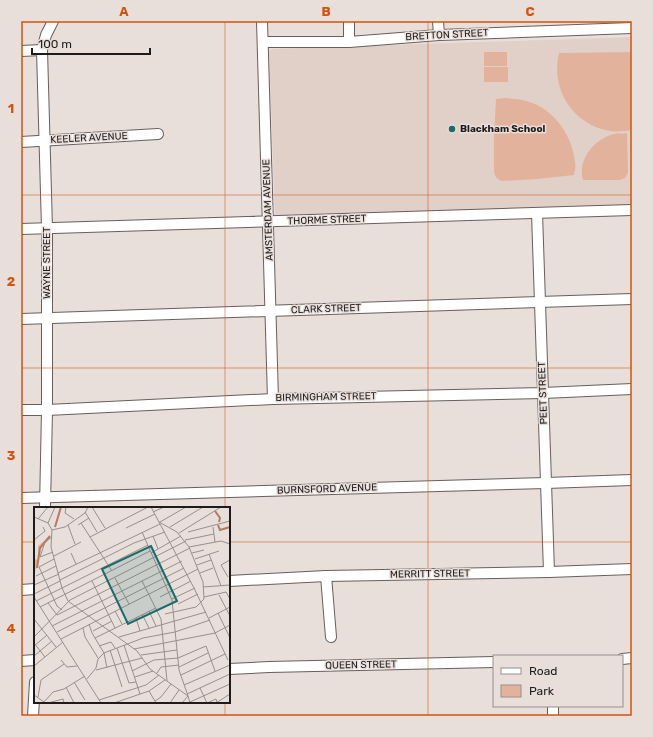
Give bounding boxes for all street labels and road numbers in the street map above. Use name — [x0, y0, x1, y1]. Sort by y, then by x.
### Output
street label: BRETTON STREET — [405, 27, 489, 43]
street label: KEELER AVENUE — [50, 130, 128, 146]
street label: AMSTERDAM AVENUE — [260, 159, 276, 261]
street label: THORME STREET — [287, 213, 367, 227]
street label: WAYNE STREET — [41, 227, 53, 299]
street label: CLARK STREET — [291, 302, 362, 316]
street label: PEET STREET — [536, 361, 550, 425]
street label: BIRMINGHAM STREET — [275, 390, 377, 404]
street label: BURNSFORD AVENUE — [277, 481, 377, 497]
street label: MERRITT STREET — [390, 567, 470, 581]
street label: QUEEN STREET — [325, 658, 397, 672]

